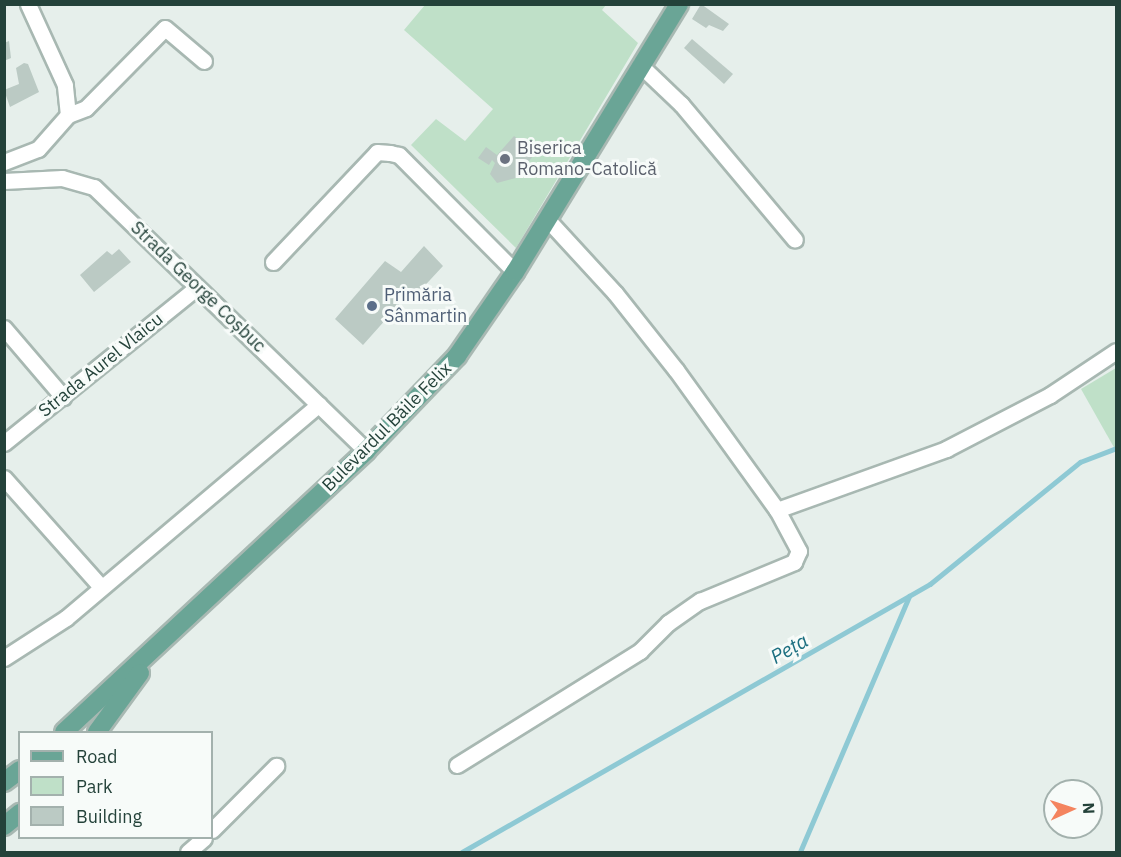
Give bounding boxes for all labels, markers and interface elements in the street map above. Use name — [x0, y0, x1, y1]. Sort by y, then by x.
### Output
place label: Biserica Romano-Catolică — [517, 138, 657, 180]
marker: Biserica Romano-Catolică — [498, 152, 512, 166]
street label: Strada George Coșbuc — [126, 217, 270, 357]
place label: Primăria Sânmartin — [384, 285, 467, 328]
marker: Primăria Sânmartin — [365, 299, 379, 313]
street label: Strada Aurel Vlaicu — [34, 308, 168, 422]
street label: Bulevardul Băile Felix — [318, 358, 456, 496]
water label: Peța — [766, 628, 812, 668]
legend — [18, 731, 213, 839]
text: Road — [76, 745, 117, 768]
text: Park — [76, 775, 112, 798]
north arrow — [1043, 779, 1103, 839]
text: N — [1079, 802, 1099, 814]
text: Building — [76, 805, 142, 828]

